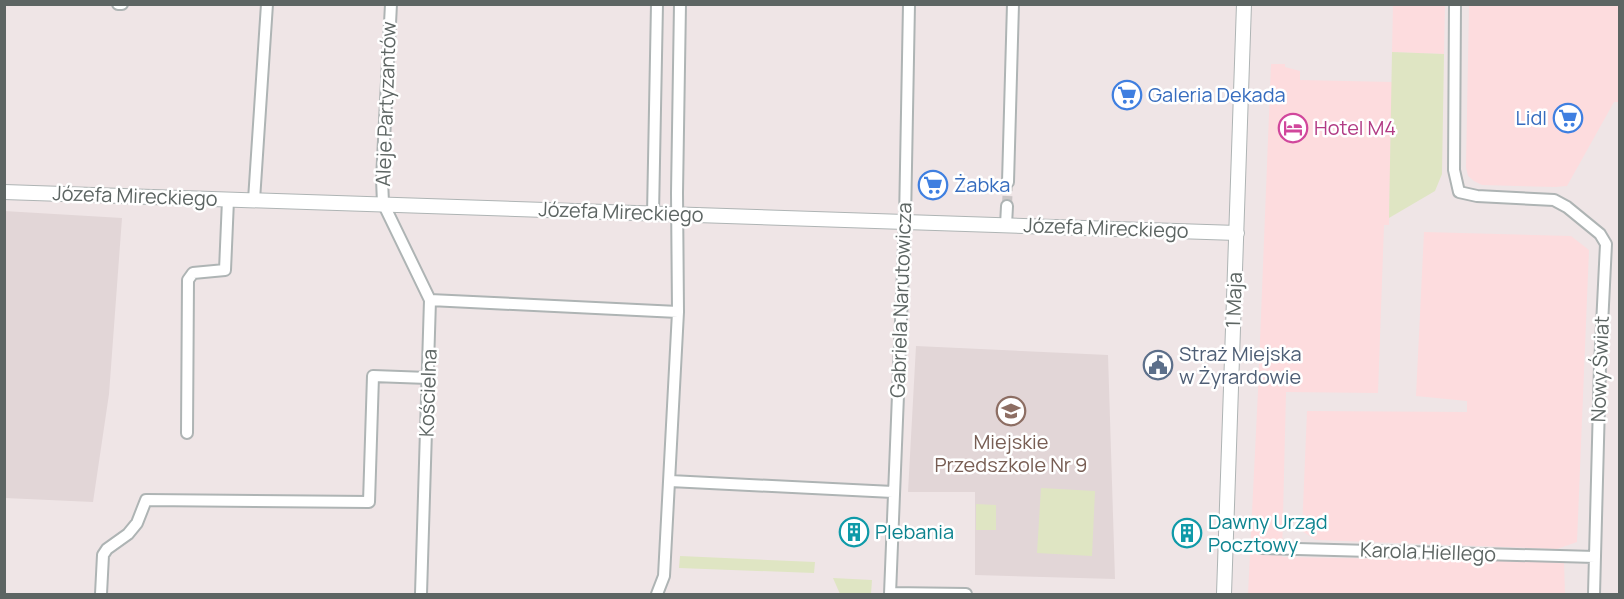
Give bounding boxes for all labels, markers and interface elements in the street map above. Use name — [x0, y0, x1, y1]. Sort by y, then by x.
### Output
street label: Aleje Partyzantów — [369, 21, 402, 187]
supermarket icon: Galeria Dekada — [1111, 79, 1143, 111]
place label: Galeria Dekada — [1148, 81, 1286, 108]
supermarket icon: Lidl — [1552, 102, 1584, 134]
place label: Lidl — [1516, 104, 1547, 131]
hotel icon: Hotel M4 — [1277, 112, 1309, 144]
place label: Hotel M4 — [1314, 114, 1396, 141]
supermarket icon: Żabka — [917, 169, 949, 201]
place label: Żabka — [954, 171, 1010, 198]
street label: Józefa Mireckiego — [52, 179, 218, 212]
street label: Józefa Mireckiego — [538, 195, 704, 228]
street label: Gabriela Narutowicza — [884, 202, 917, 398]
street label: Józefa Mireckiego — [1023, 211, 1189, 244]
street label: 1 Maja — [1219, 272, 1248, 328]
street label: Nowy Świat — [1584, 315, 1615, 423]
place label: Straż Miejska w Żyrardowie — [1179, 340, 1302, 390]
street label: Kościelna — [412, 348, 443, 437]
public building icon: Straż Miejska w Żyrardowie — [1142, 349, 1174, 381]
school or university icon: Miejskie Przedszkole Nr 9 — [995, 395, 1027, 427]
place label: Miejskie Przedszkole Nr 9 — [935, 428, 1087, 478]
place label: Dawny Urząd Pocztowy — [1208, 508, 1328, 558]
building icon: Plebania — [838, 516, 870, 548]
building icon: Dawny Urząd Pocztowy — [1171, 517, 1203, 549]
place label: Plebania — [875, 518, 954, 545]
street label: Karola Hiellego — [1359, 536, 1497, 567]

